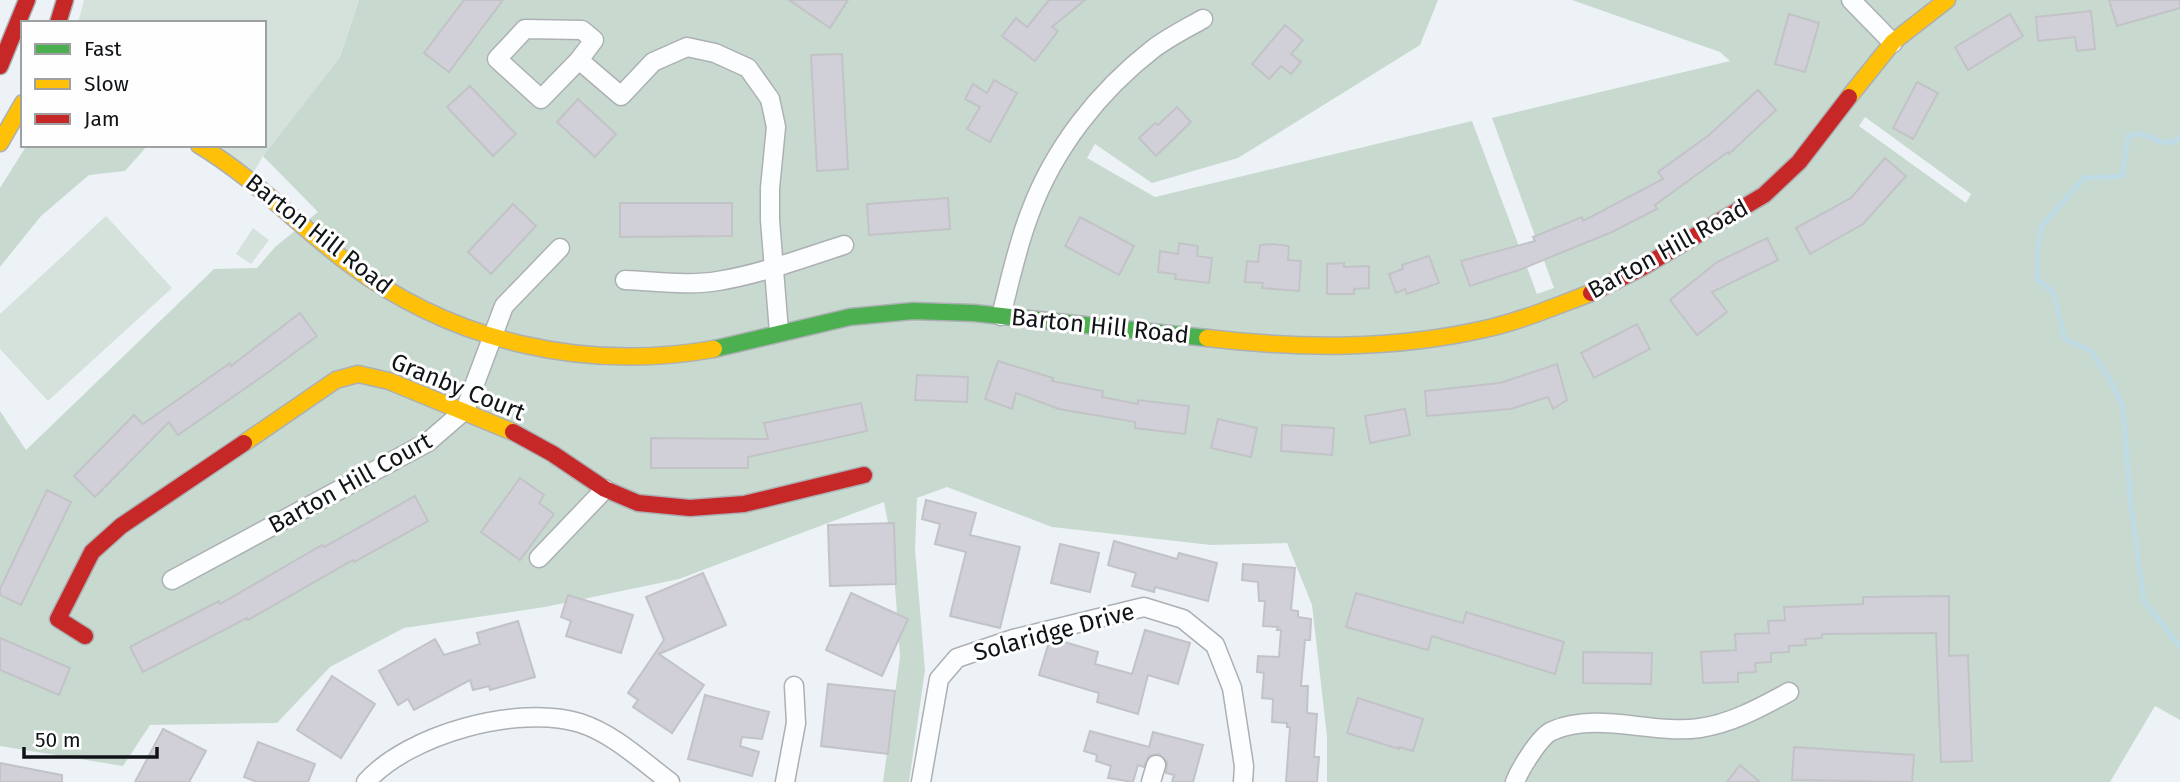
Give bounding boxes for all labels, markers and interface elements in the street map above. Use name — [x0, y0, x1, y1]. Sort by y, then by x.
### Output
legend — [21, 21, 266, 147]
text: Fast — [84, 36, 122, 62]
text: Slow — [84, 71, 129, 97]
text: Jam — [84, 106, 120, 132]
street label: Barton Hill Road — [240, 168, 398, 300]
street label: Barton Hill Road — [1583, 193, 1753, 305]
street label: Barton Hill Road — [1010, 303, 1190, 349]
street label: Granby Court — [387, 347, 529, 427]
street label: Barton Hill Court — [264, 426, 437, 539]
street label: Solaridge Drive — [971, 597, 1137, 667]
scale bar — [24, 716, 158, 760]
text: 50 m — [35, 727, 81, 753]

